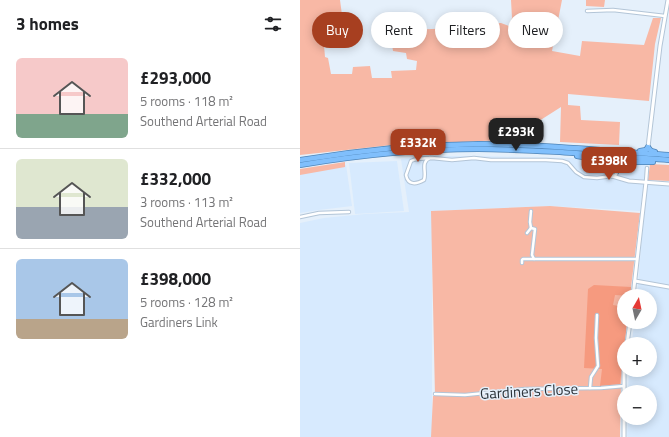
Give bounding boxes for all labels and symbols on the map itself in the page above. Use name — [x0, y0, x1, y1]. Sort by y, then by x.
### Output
pin: £293K — [488, 118, 544, 152]
pin: £332K — [390, 129, 446, 163]
pin: £398K — [581, 147, 637, 181]
north arrow — [617, 289, 657, 329]
street label: Gardiners Close — [479, 377, 579, 405]

